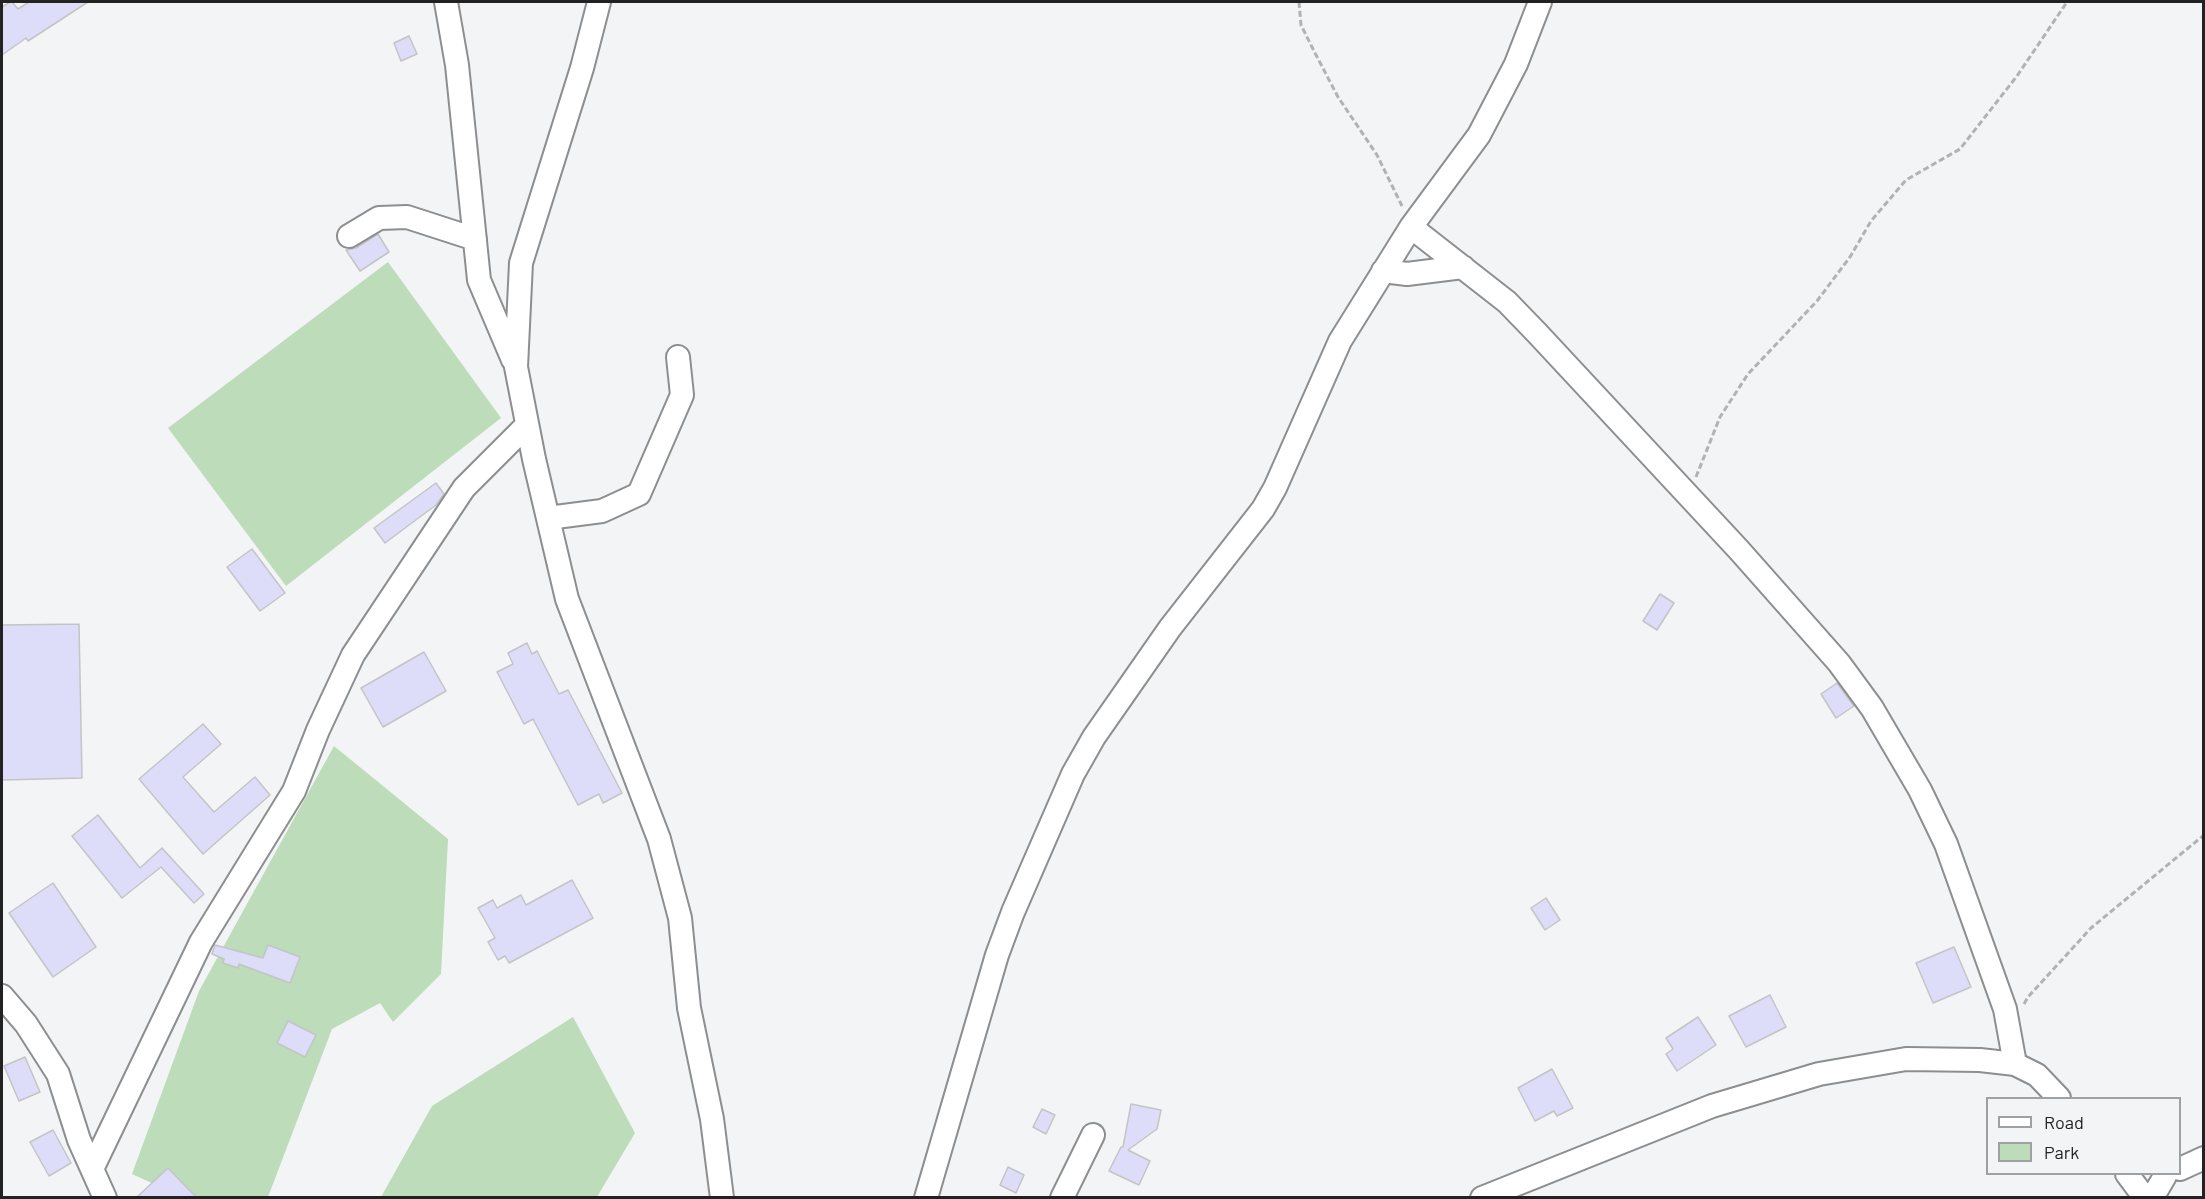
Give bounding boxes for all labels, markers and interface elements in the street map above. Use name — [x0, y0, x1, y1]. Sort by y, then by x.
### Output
legend — [1986, 1097, 2181, 1175]
text: Road — [2044, 1111, 2084, 1133]
text: Park — [2044, 1141, 2079, 1163]

